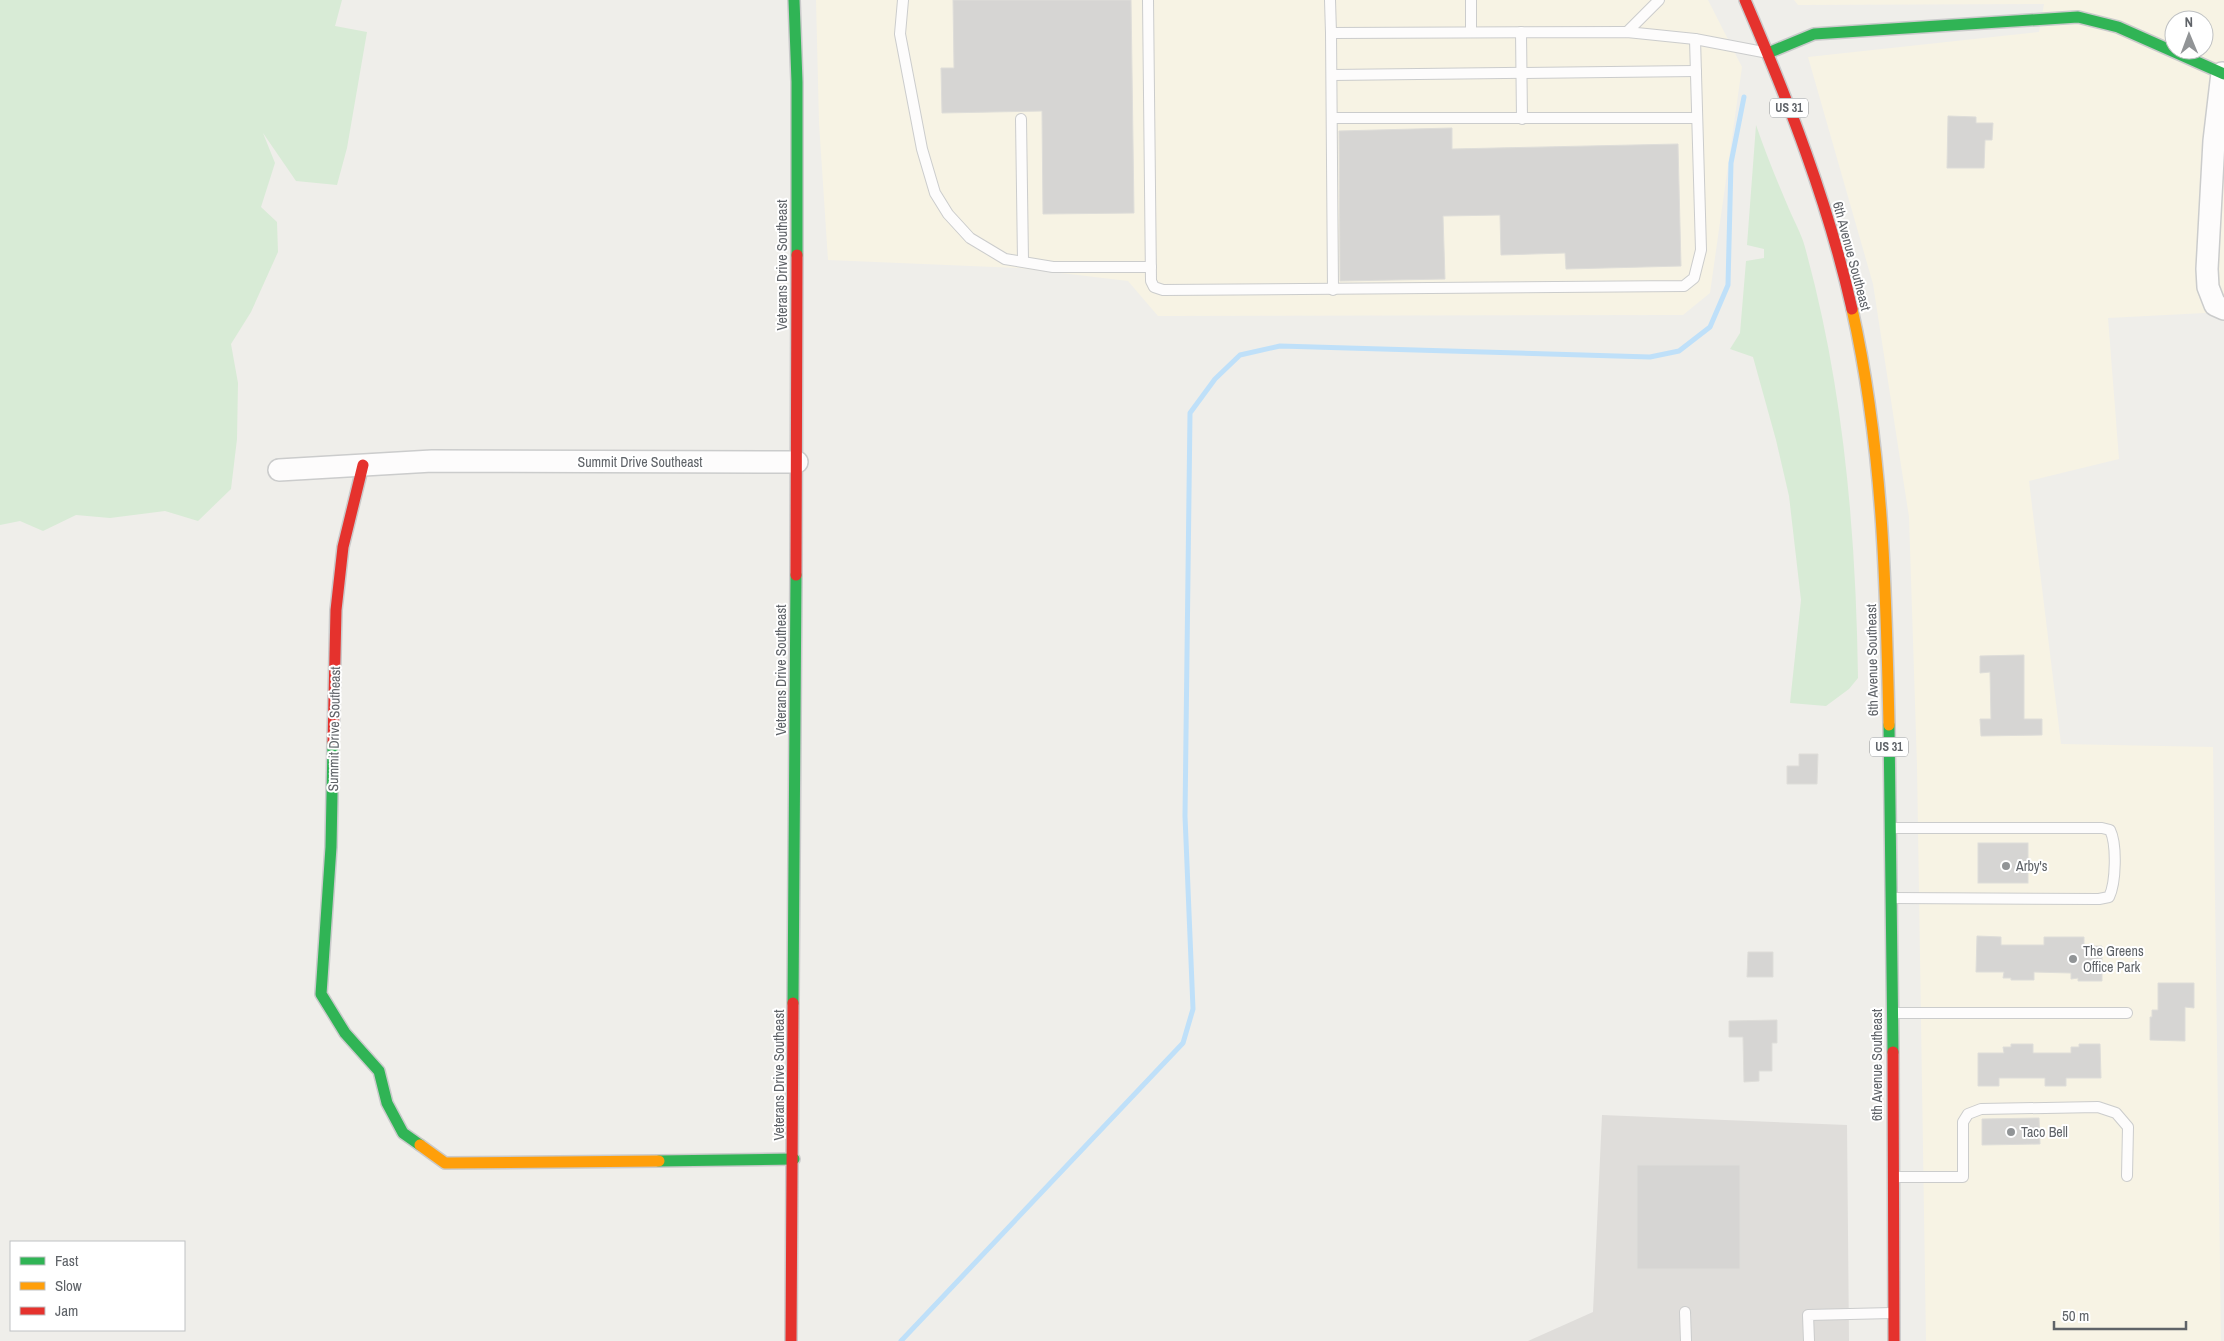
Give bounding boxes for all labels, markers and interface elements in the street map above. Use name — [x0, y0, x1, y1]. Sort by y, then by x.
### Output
north arrow — [2164, 10, 2214, 60]
text: N — [2184, 13, 2193, 31]
road number: US 31 — [1770, 99, 1808, 118]
street label: Veterans Drive Southeast — [773, 200, 791, 330]
street label: 6th Avenue Southeast — [1829, 200, 1875, 312]
street label: Summit Drive Southeast — [577, 453, 703, 471]
street label: 6th Avenue Southeast — [1862, 604, 1882, 716]
street label: Veterans Drive Southeast — [772, 605, 790, 735]
street label: Summit Drive Southeast — [324, 666, 344, 792]
road number: US 31 — [1870, 738, 1908, 756]
place label: Arby's — [2015, 857, 2048, 875]
marker: Arby's — [2000, 860, 2012, 872]
place label: The Greens Office Park — [2083, 942, 2144, 976]
marker: The Greens Office Park — [2067, 953, 2079, 965]
street label: 6th Avenue Southeast — [1868, 1009, 1886, 1121]
street label: Veterans Drive Southeast — [770, 1010, 788, 1140]
place label: Taco Bell — [2021, 1123, 2068, 1141]
marker: Taco Bell — [2005, 1126, 2017, 1138]
legend — [10, 1241, 185, 1331]
text: Fast — [55, 1250, 79, 1271]
text: Slow — [55, 1275, 82, 1296]
scale bar — [2054, 1298, 2186, 1330]
text: Jam — [55, 1300, 78, 1321]
text: 50 m — [2062, 1305, 2089, 1326]

